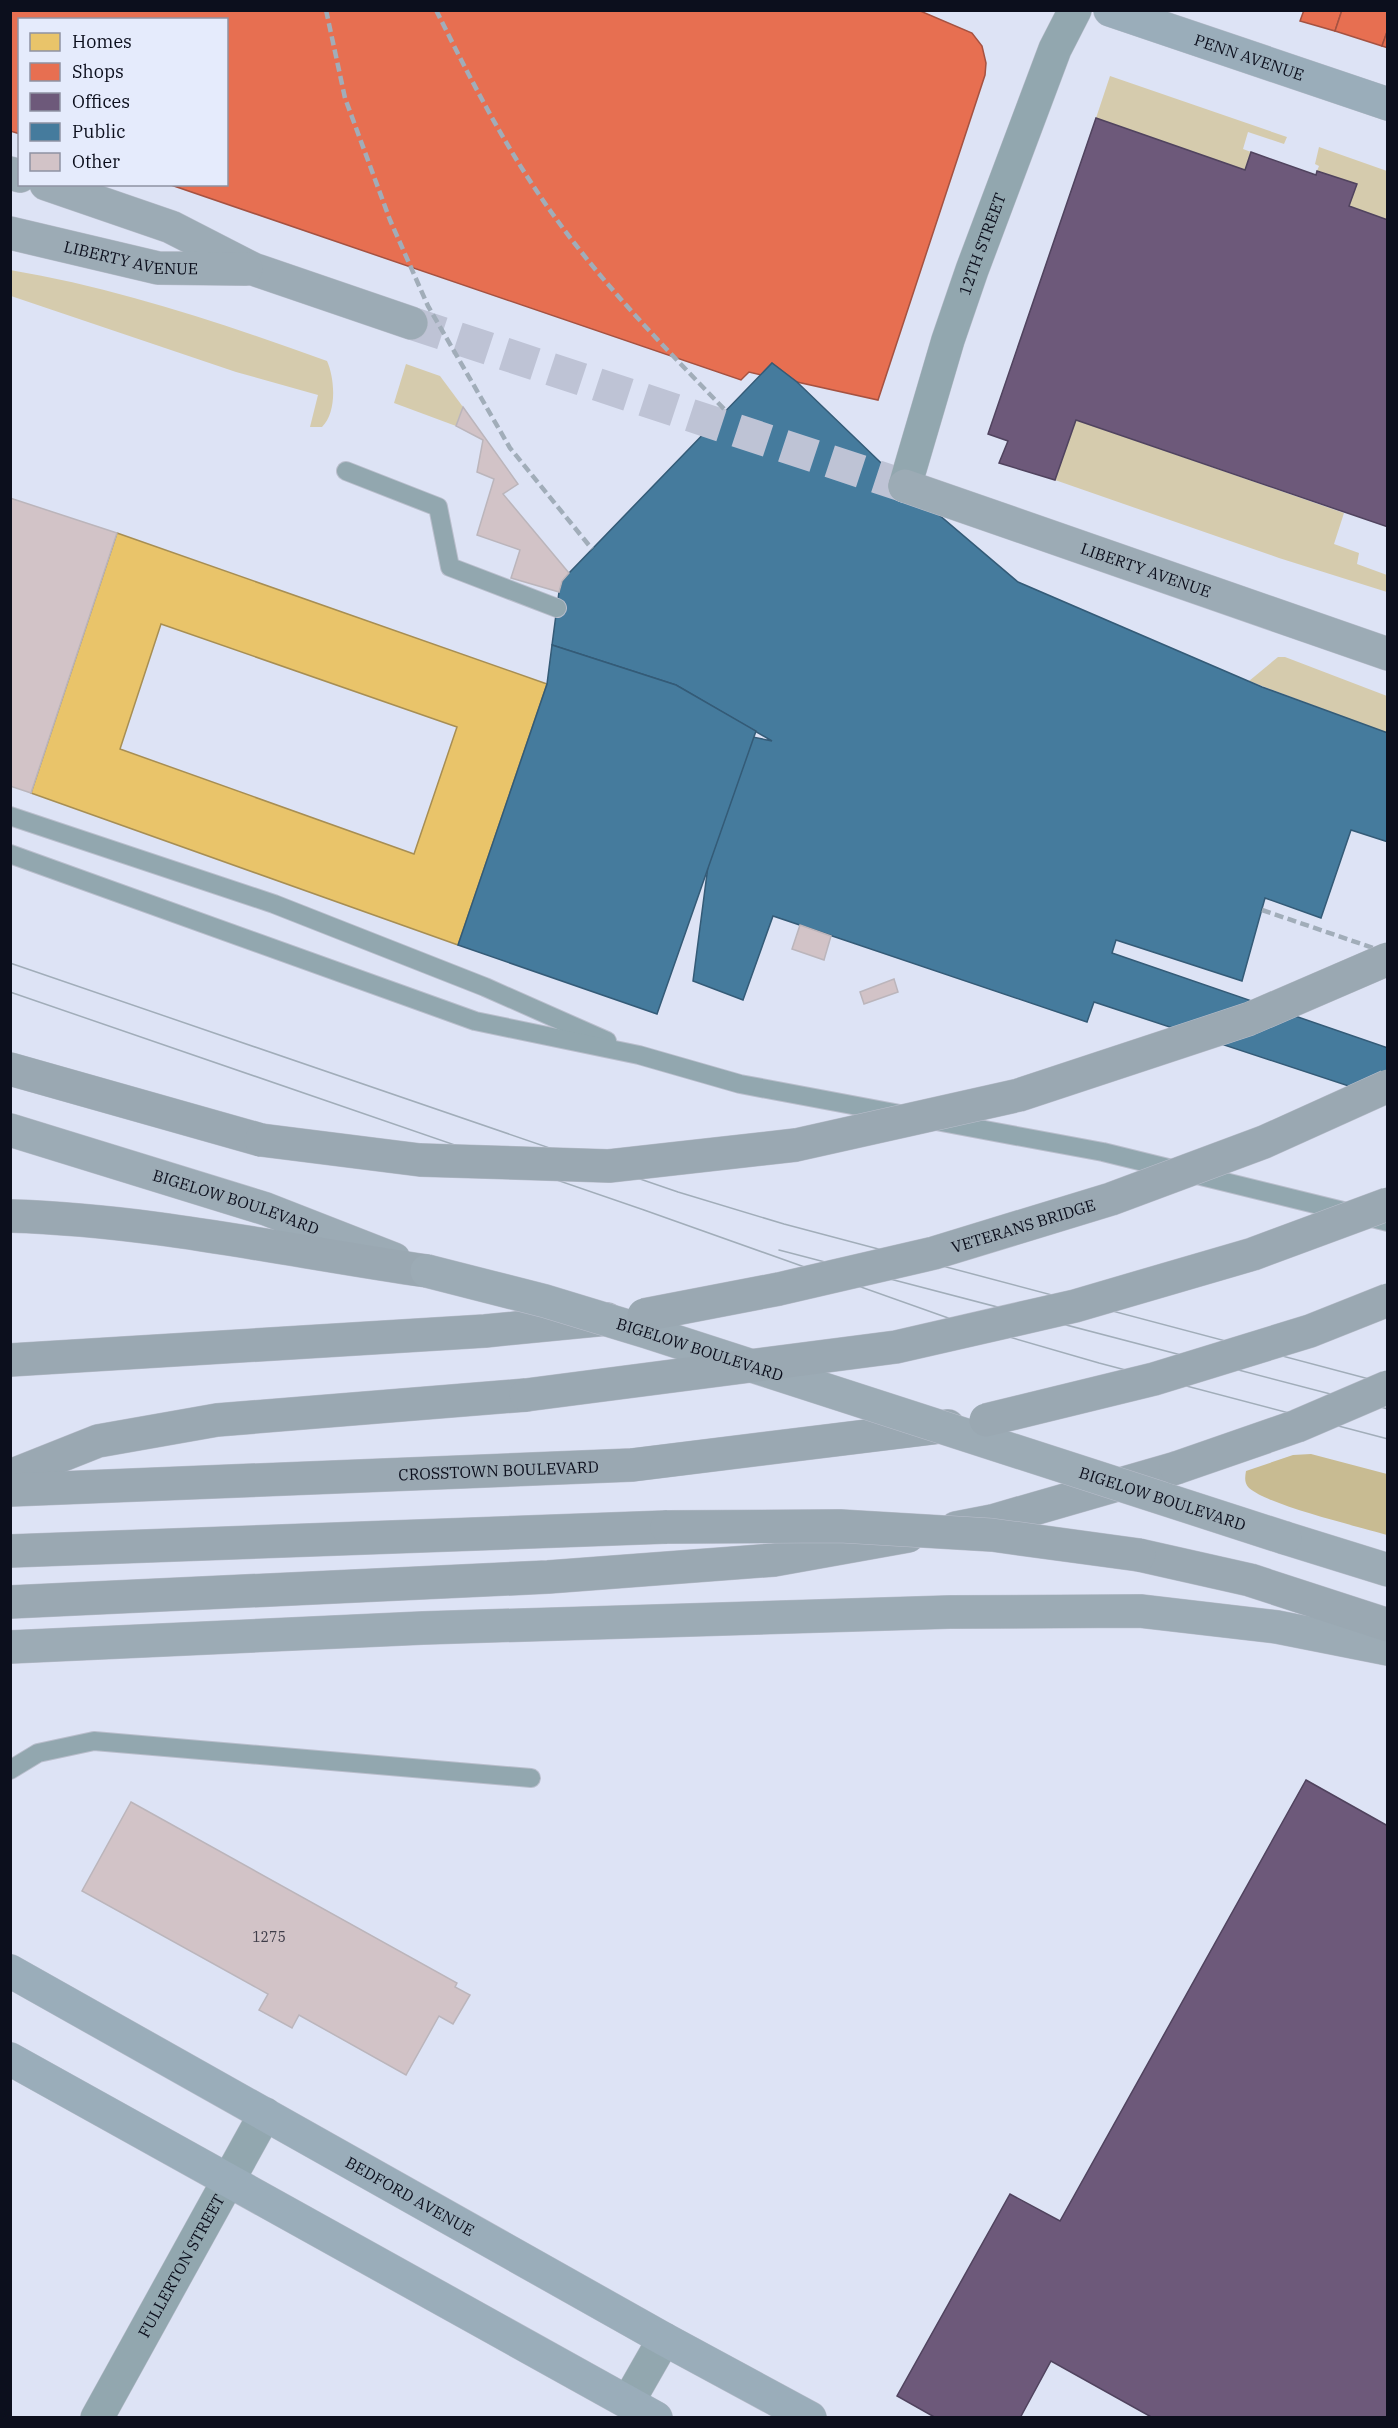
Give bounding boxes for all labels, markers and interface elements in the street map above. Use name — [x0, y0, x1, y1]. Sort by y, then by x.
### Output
legend — [18, 18, 228, 186]
street label: PENN AVENUE — [1192, 29, 1307, 85]
text: Homes — [72, 30, 132, 53]
text: Shops — [72, 60, 124, 83]
text: Offices — [72, 90, 130, 113]
text: Public — [72, 120, 126, 143]
text: Other — [72, 150, 120, 173]
street label: 12TH STREET — [954, 190, 1010, 298]
street label: LIBERTY AVENUE — [62, 236, 198, 278]
street label: LIBERTY AVENUE — [1078, 538, 1214, 602]
street label: BIGELOW BOULEVARD — [150, 1165, 322, 1239]
street label: VETERANS BRIDGE — [949, 1194, 1098, 1257]
street label: BIGELOW BOULEVARD — [614, 1313, 786, 1385]
street label: CROSSTOWN BOULEVARD — [398, 1456, 599, 1484]
street label: BIGELOW BOULEVARD — [1076, 1462, 1248, 1535]
house number: 1275 — [252, 1928, 286, 1946]
street label: BEDFORD AVENUE — [342, 2152, 478, 2240]
street label: FULLERTON STREET — [134, 2191, 229, 2341]

